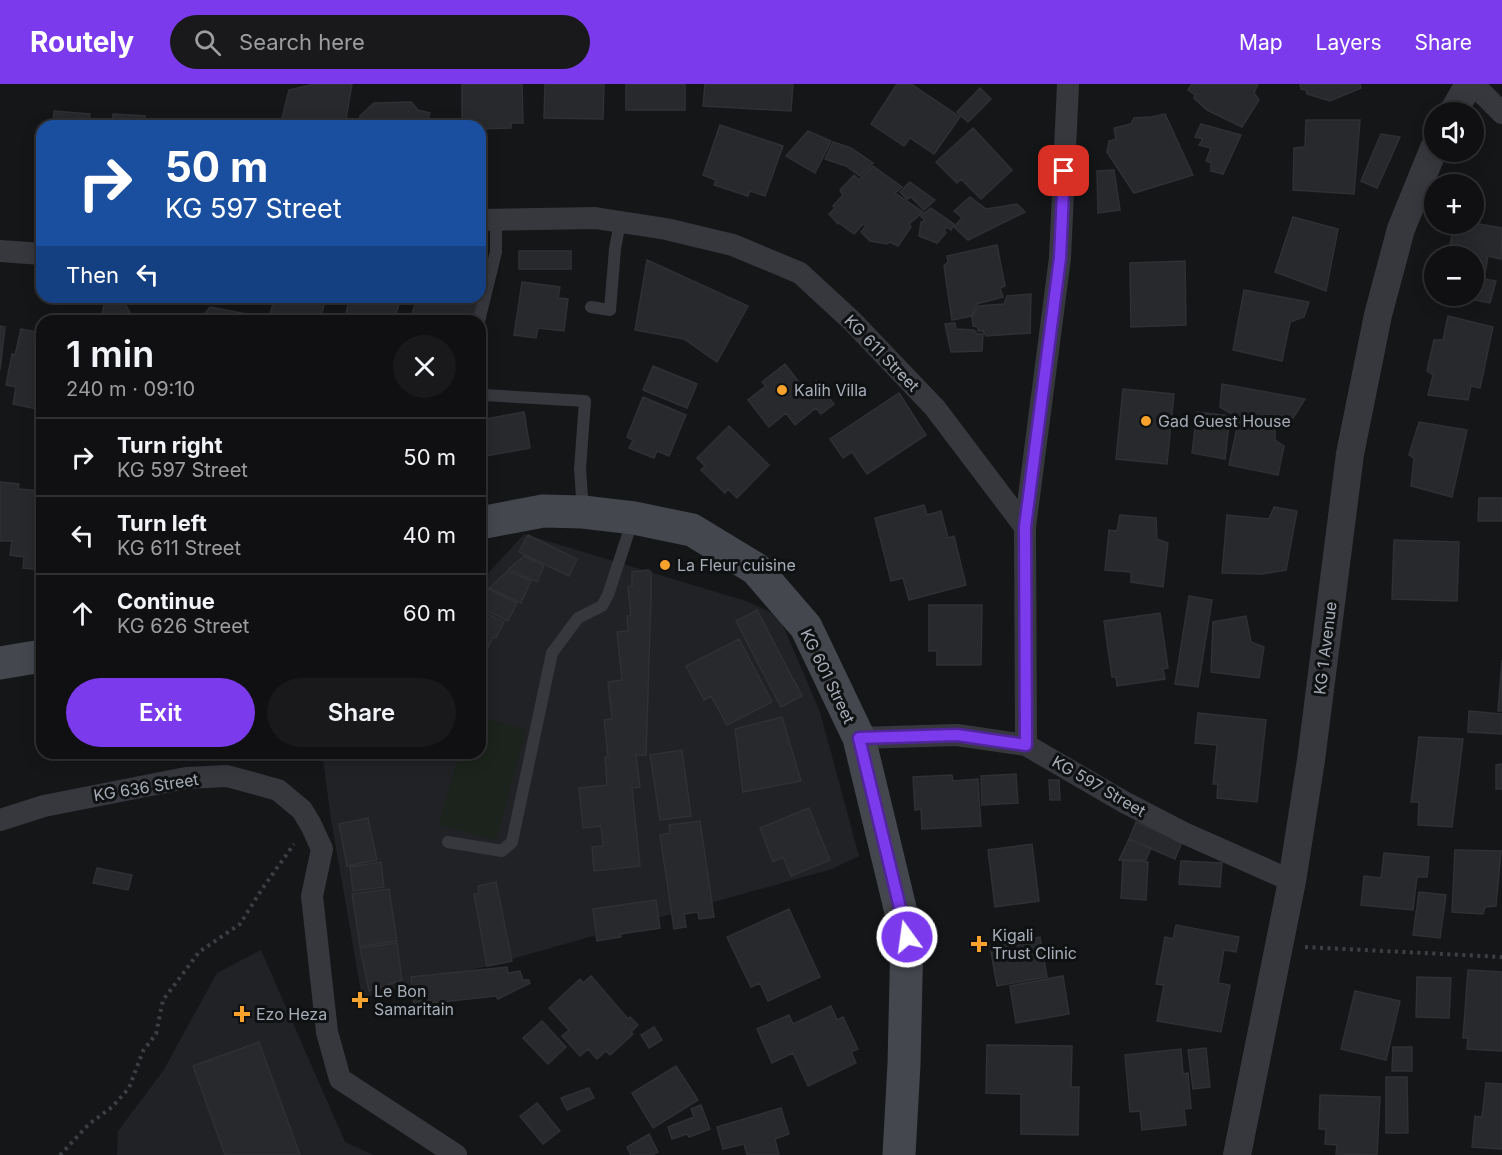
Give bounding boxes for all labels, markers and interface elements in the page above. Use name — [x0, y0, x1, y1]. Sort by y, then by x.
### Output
search box — [170, 15, 590, 69]
text: Routely — [30, 25, 134, 59]
icon: search — [191, 26, 224, 59]
text: Search here — [239, 29, 365, 55]
text: Map — [1239, 30, 1283, 55]
text: Layers — [1316, 30, 1382, 55]
text: Share — [1415, 30, 1472, 55]
map controls — [1424, 102, 1484, 306]
button: sound — [1424, 102, 1484, 162]
text: 50 m — [165, 141, 268, 192]
icon: right — [66, 144, 144, 222]
pin — [1038, 145, 1089, 196]
icon: arrive — [1047, 154, 1080, 187]
button: + — [1424, 174, 1484, 234]
text: KG 597 Street — [165, 192, 342, 225]
button: − — [1424, 246, 1484, 306]
icon: left — [131, 258, 164, 291]
text: Then — [66, 262, 119, 288]
street label: KG 611 Street — [840, 310, 924, 396]
text: 1 min — [66, 332, 154, 376]
button: close — [393, 335, 456, 398]
text: 240 m · 09:10 — [66, 377, 195, 401]
place label: Kalih Villa — [794, 380, 867, 400]
marker: Kalih Villa — [775, 383, 789, 397]
place label: Gad Guest House — [1158, 411, 1291, 431]
marker: Gad Guest House — [1139, 414, 1153, 428]
text: Turn right — [117, 432, 223, 458]
icon: right — [66, 441, 99, 474]
text: 50 m — [403, 444, 456, 470]
text: KG 597 Street — [117, 458, 248, 482]
text: Turn left — [117, 510, 207, 536]
icon: left — [66, 519, 99, 552]
text: 40 m — [402, 522, 456, 548]
text: KG 611 Street — [117, 536, 241, 560]
place label: La Fleur cuisine — [677, 555, 796, 575]
marker: La Fleur cuisine — [658, 558, 672, 572]
text: Continue — [117, 588, 215, 614]
icon: ahead — [66, 597, 99, 630]
text: 60 m — [403, 600, 456, 626]
street label: KG 1 Avenue — [1309, 600, 1341, 696]
text: KG 626 Street — [117, 614, 249, 638]
street label: KG 601 Street — [796, 625, 860, 727]
button: Exit — [66, 678, 255, 747]
button: Share — [267, 678, 456, 747]
street label: KG 597 Street — [1049, 751, 1149, 821]
street label: KG 636 Street — [92, 769, 200, 805]
position arrow — [875, 905, 939, 969]
place label: Kigali Trust Clinic — [992, 925, 1077, 963]
marker: Kigali Trust Clinic — [970, 935, 988, 953]
place label: Le Bon Samaritain — [374, 981, 454, 1019]
marker: Le Bon Samaritain — [351, 991, 369, 1009]
place label: Ezo Heza — [256, 1004, 327, 1024]
marker: Ezo Heza — [233, 1005, 251, 1023]

